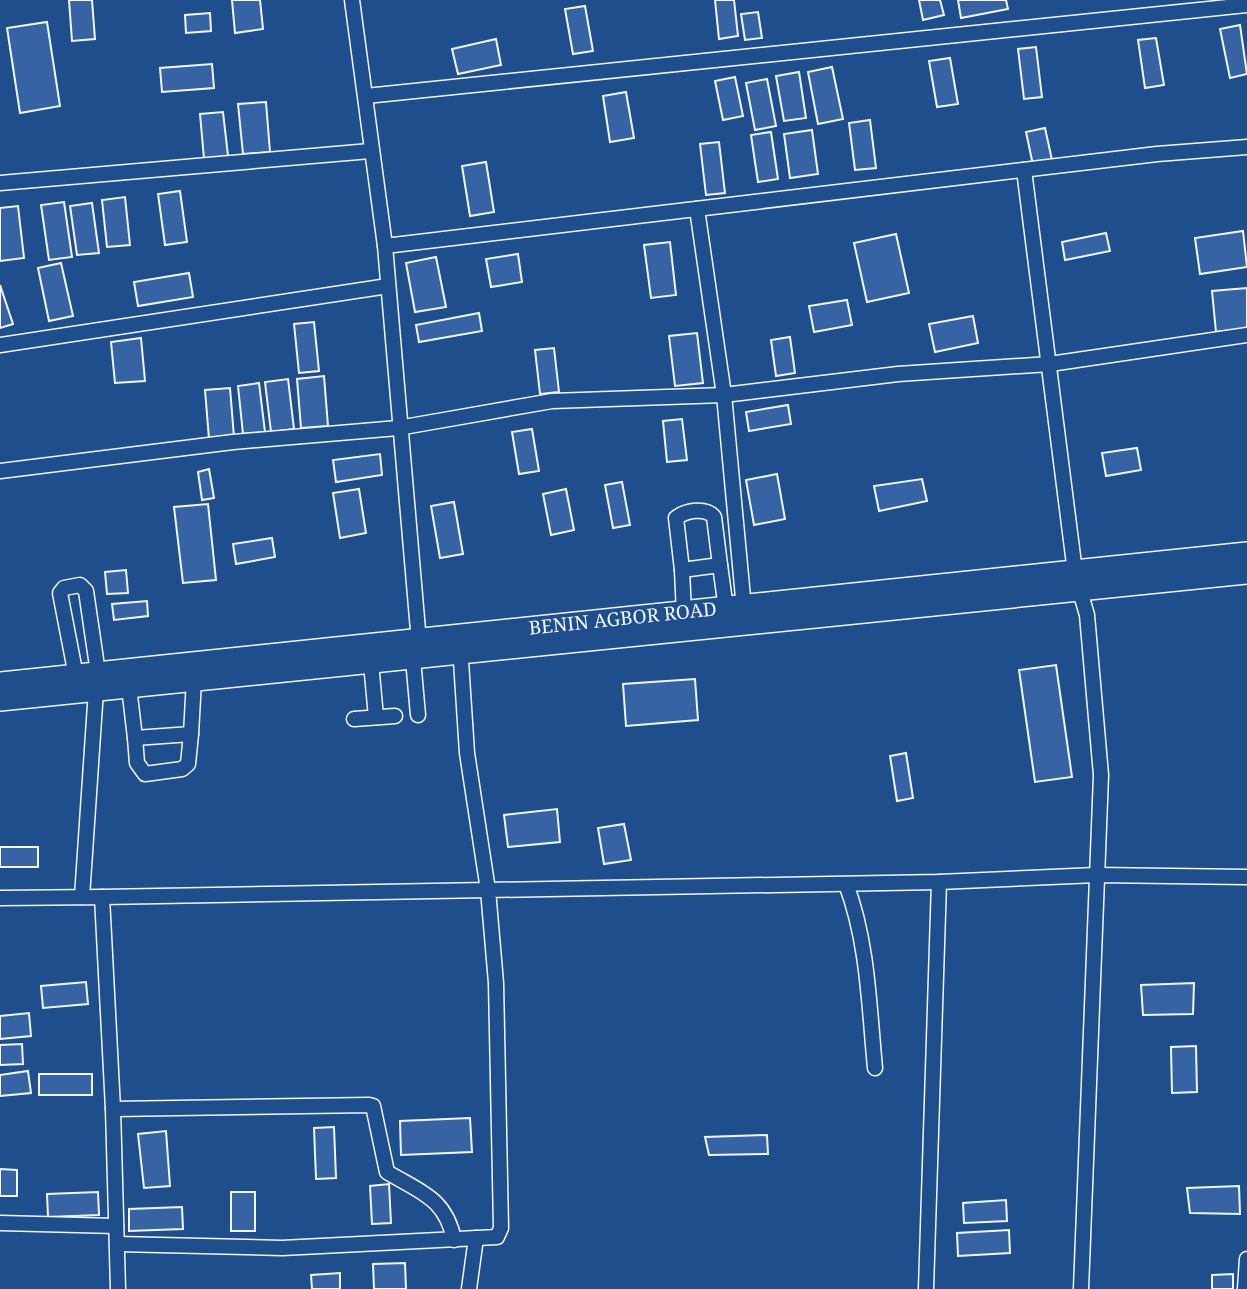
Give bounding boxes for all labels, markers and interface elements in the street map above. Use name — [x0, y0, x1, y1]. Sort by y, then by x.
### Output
street label: BENIN AGBOR ROAD — [527, 595, 718, 641]

